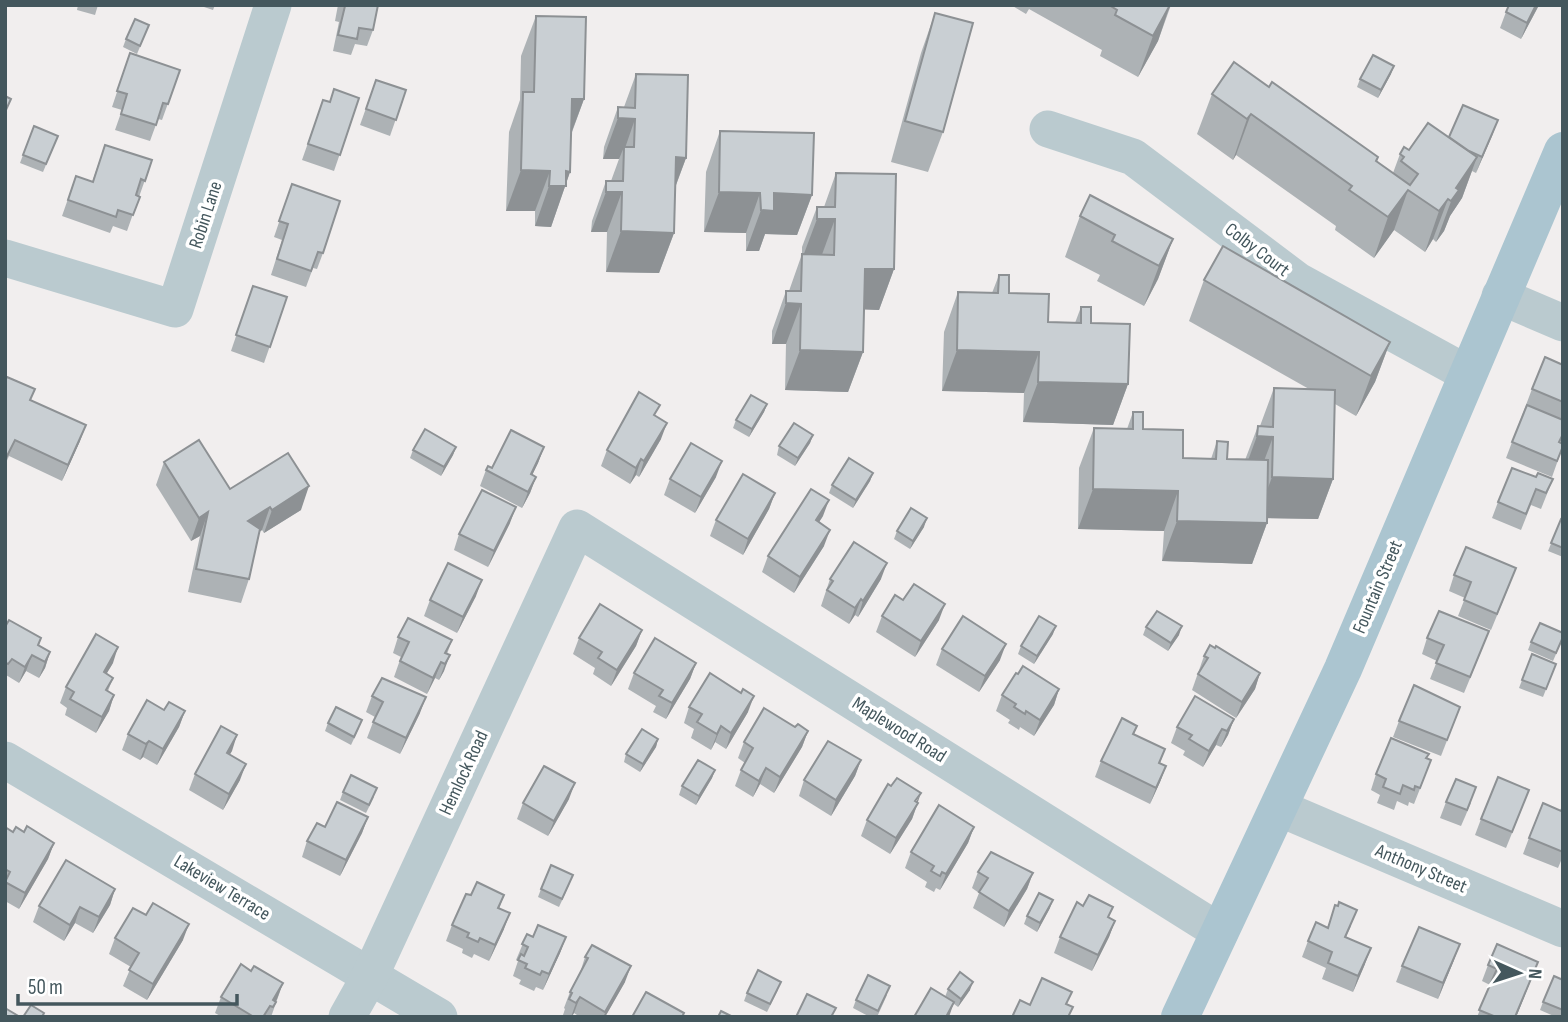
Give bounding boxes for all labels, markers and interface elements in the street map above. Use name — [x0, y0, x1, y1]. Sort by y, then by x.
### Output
street label: Robin Lane — [184, 179, 228, 251]
street label: Colby Court — [1220, 218, 1294, 282]
street label: Fountain Street — [1348, 537, 1408, 637]
street label: Maplewood Road — [848, 692, 950, 768]
street label: Hemlock Road — [434, 727, 494, 819]
street label: Anthony Street — [1371, 839, 1470, 899]
street label: Lakeview Terrace — [170, 850, 274, 926]
north arrow — [1484, 938, 1554, 1008]
scale bar — [18, 962, 236, 1006]
text: N — [1523, 968, 1546, 979]
text: 50 m — [28, 975, 63, 1000]

